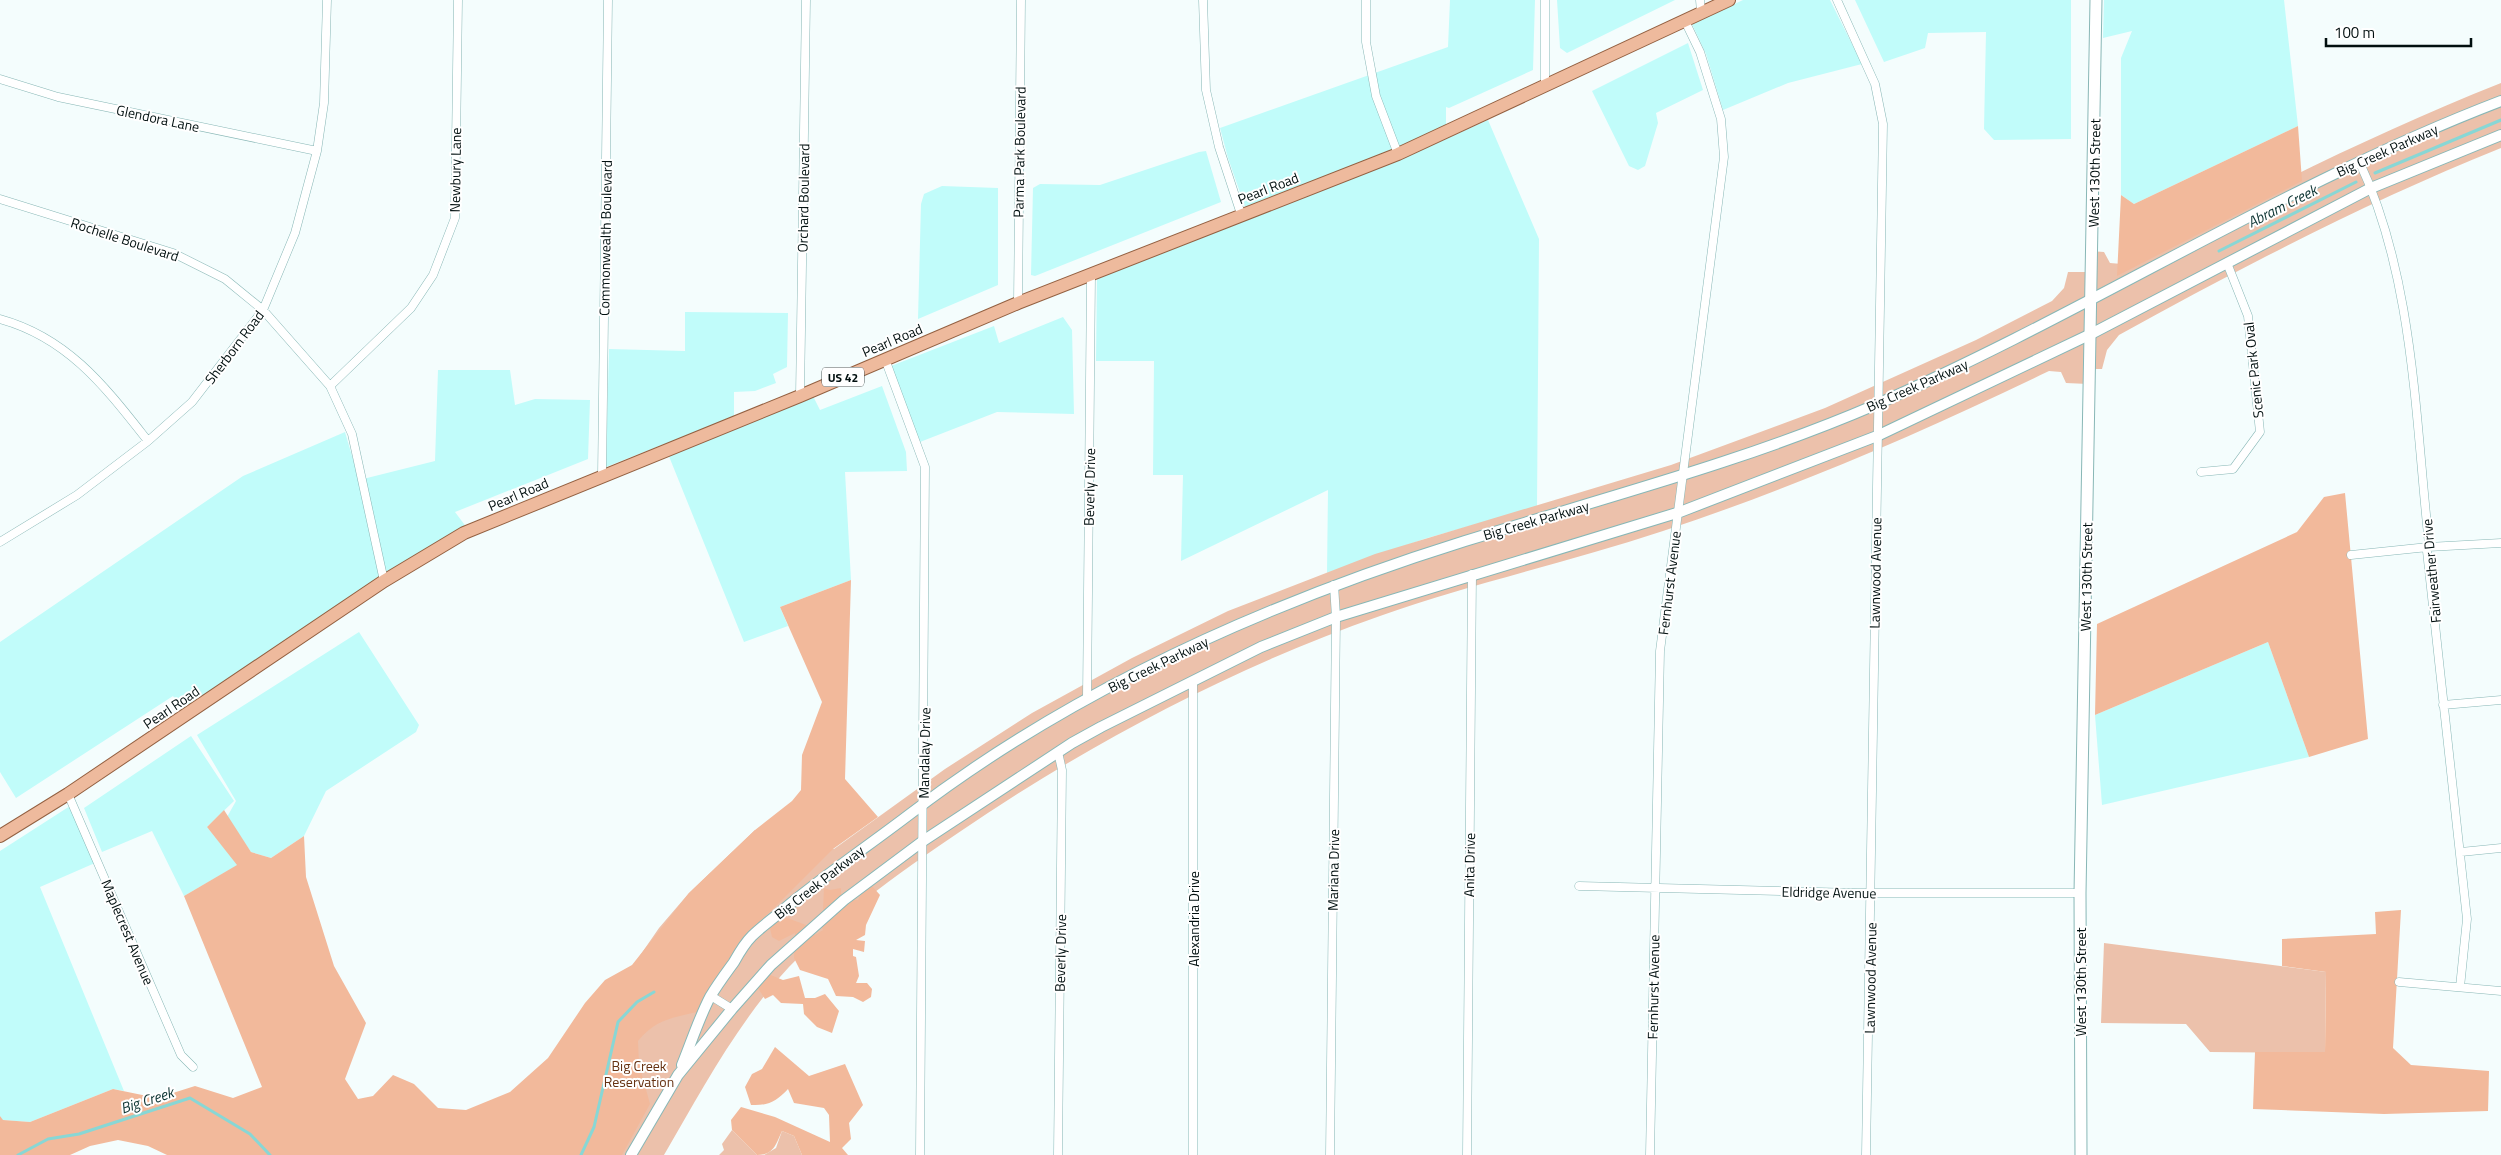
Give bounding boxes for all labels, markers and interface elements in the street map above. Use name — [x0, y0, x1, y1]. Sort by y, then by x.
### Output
scale bar — [2326, 15, 2471, 47]
text: 100 m — [2334, 21, 2375, 44]
street label: Parma Park Boulevard — [1007, 86, 1031, 218]
street label: Glendora Lane — [114, 99, 202, 137]
street label: West 130th Street — [2083, 118, 2105, 228]
street label: Big Creek Parkway — [2333, 118, 2441, 182]
street label: Newbury Lane — [444, 127, 466, 213]
street label: Orchard Boulevard — [792, 143, 814, 253]
street label: Commonwealth Boulevard — [593, 160, 617, 316]
street label: Pearl Road — [1234, 167, 1302, 209]
water label: Abram Creek — [2243, 178, 2323, 233]
street label: Rochelle Boulevard — [68, 212, 182, 266]
street label: Sherborn Road — [199, 306, 269, 388]
street label: Pearl Road — [859, 318, 925, 362]
street label: Scenic Park Oval — [2238, 321, 2268, 419]
street label: Big Creek Parkway — [1863, 353, 1971, 417]
road number: US 42 — [822, 368, 864, 387]
street label: Beverly Drive — [1078, 448, 1100, 526]
street label: Pearl Road — [485, 472, 551, 516]
street label: Big Creek Parkway — [1481, 495, 1592, 545]
street label: Lawnwood Avenue — [1864, 517, 1886, 629]
street label: Fairweather Drive — [2416, 518, 2446, 624]
street label: West 130th Street — [2075, 522, 2097, 632]
street label: Fernhurst Avenue — [1652, 530, 1686, 636]
street label: Big Creek Parkway — [1104, 631, 1212, 697]
street label: Pearl Road — [139, 680, 203, 734]
street label: Mandalay Drive — [913, 707, 935, 799]
street label: Mariana Drive — [1322, 829, 1344, 911]
street label: Anita Drive — [1458, 833, 1480, 897]
street label: Big Creek Parkway — [769, 840, 869, 924]
street label: Alexandria Drive — [1183, 871, 1204, 967]
street label: Maplecrest Avenue — [96, 876, 160, 988]
street label: Eldridge Avenue — [1781, 881, 1877, 903]
street label: Beverly Drive — [1049, 914, 1071, 992]
street label: Lawnwood Avenue — [1859, 922, 1881, 1034]
street label: West 130th Street — [2070, 928, 2091, 1036]
street label: Fernhurst Avenue — [1642, 935, 1664, 1039]
park label: Big Creek Reservation — [604, 1055, 674, 1092]
water label: Big Creek — [117, 1080, 179, 1119]

